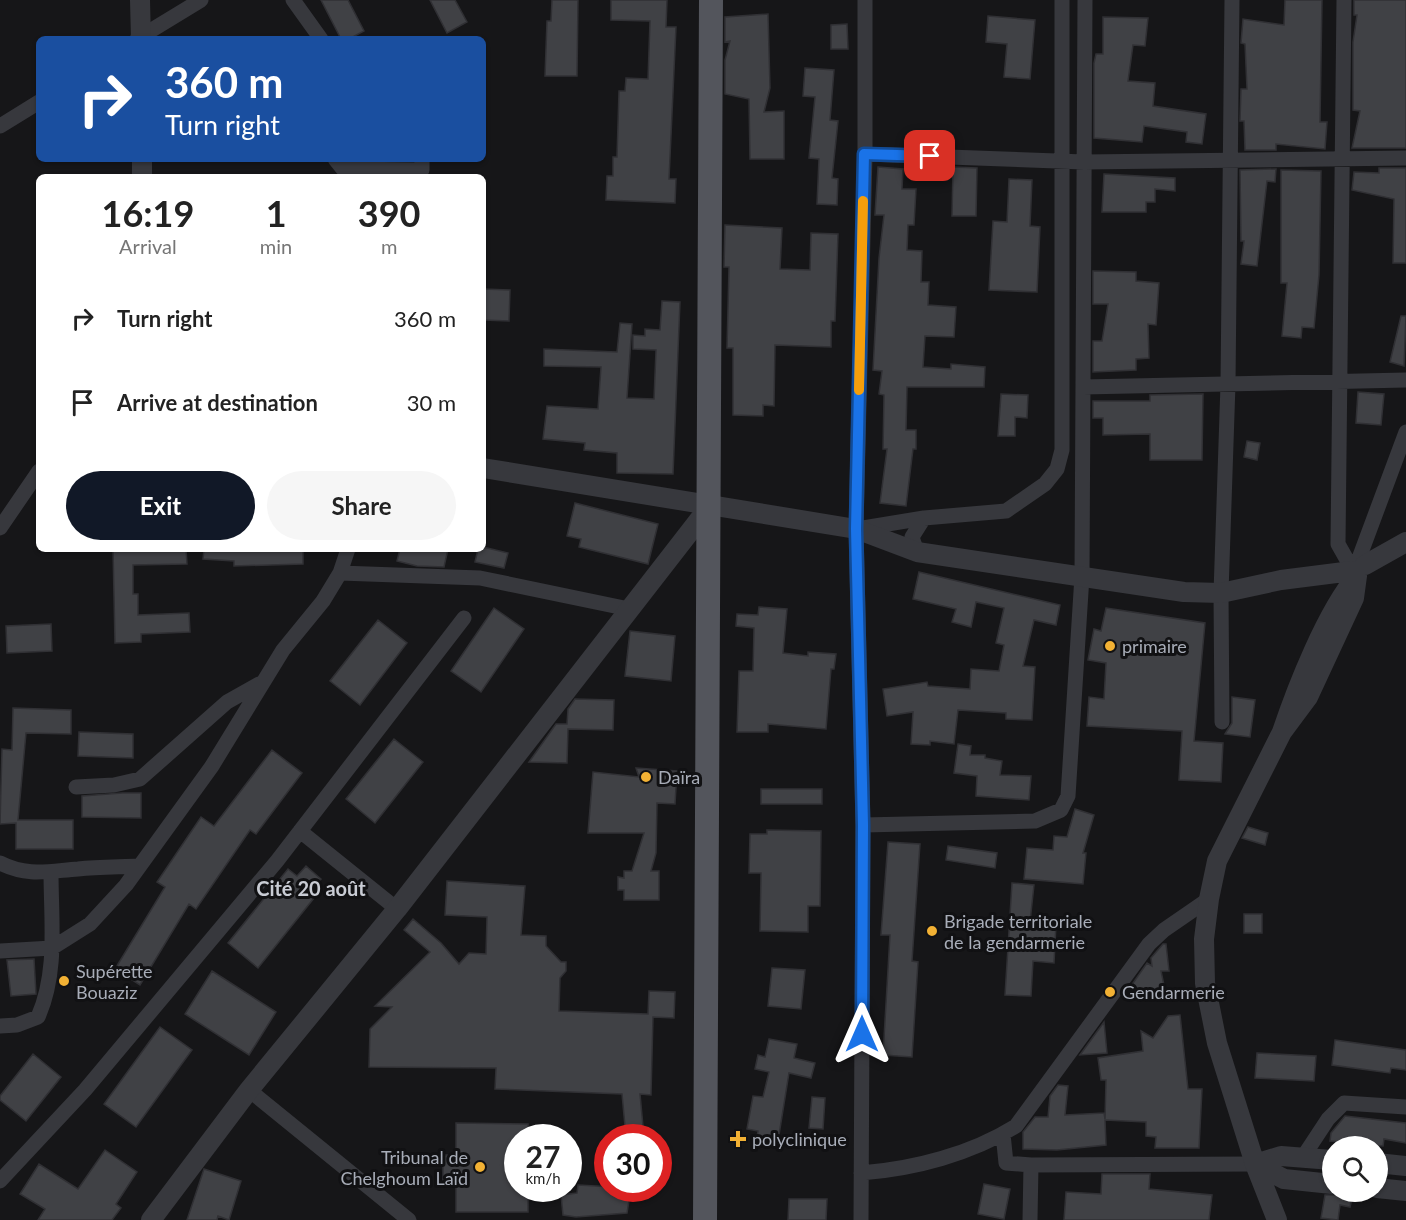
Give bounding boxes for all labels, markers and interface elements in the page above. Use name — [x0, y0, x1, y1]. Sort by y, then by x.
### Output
text: 360 m — [165, 57, 283, 107]
icon: right — [66, 60, 144, 138]
text: Turn right — [165, 108, 280, 141]
pin — [904, 130, 955, 181]
icon: arrive — [913, 139, 946, 172]
text: 16:19 — [102, 191, 194, 235]
text: 1 — [266, 191, 287, 235]
text: 390 — [358, 191, 420, 235]
text: Arrival — [119, 234, 177, 258]
text: min — [260, 234, 292, 258]
text: m — [381, 234, 397, 258]
icon: right — [66, 302, 99, 335]
text: Turn right — [117, 305, 212, 332]
text: 360 m — [394, 305, 456, 332]
icon: arrive — [66, 386, 99, 419]
text: Arrive at destination — [117, 389, 318, 416]
text: 30 m — [407, 389, 456, 416]
button: Exit — [66, 471, 255, 540]
button: Share — [267, 471, 456, 540]
place label: primaire — [1122, 635, 1187, 657]
marker: primaire — [1103, 639, 1117, 653]
place label: Daïra — [658, 766, 700, 788]
marker: Daïra — [639, 770, 653, 784]
district label: Cité 20 août — [256, 876, 366, 900]
place label: Brigade territoriale de la gendarmerie — [944, 910, 1092, 953]
marker: Brigade territoriale de la gendarmerie — [925, 924, 939, 938]
place label: Supérette Bouaziz — [76, 960, 153, 1003]
marker: Supérette Bouaziz — [57, 974, 71, 988]
place label: Gendarmerie — [1122, 981, 1225, 1003]
marker: Gendarmerie — [1103, 985, 1117, 999]
position arrow — [830, 1002, 894, 1066]
speed limit sign: 30 — [594, 1124, 672, 1202]
place label: polyclinique — [752, 1128, 847, 1150]
marker: polyclinique — [729, 1130, 747, 1148]
map controls — [1322, 1136, 1388, 1202]
button: search — [1322, 1136, 1388, 1202]
text: 27 — [526, 1138, 560, 1174]
place label: Tribunal de Chelghoum Laïd — [341, 1146, 468, 1189]
marker: Tribunal de Chelghoum Laïd — [473, 1160, 487, 1174]
text: km/h — [525, 1169, 561, 1187]

